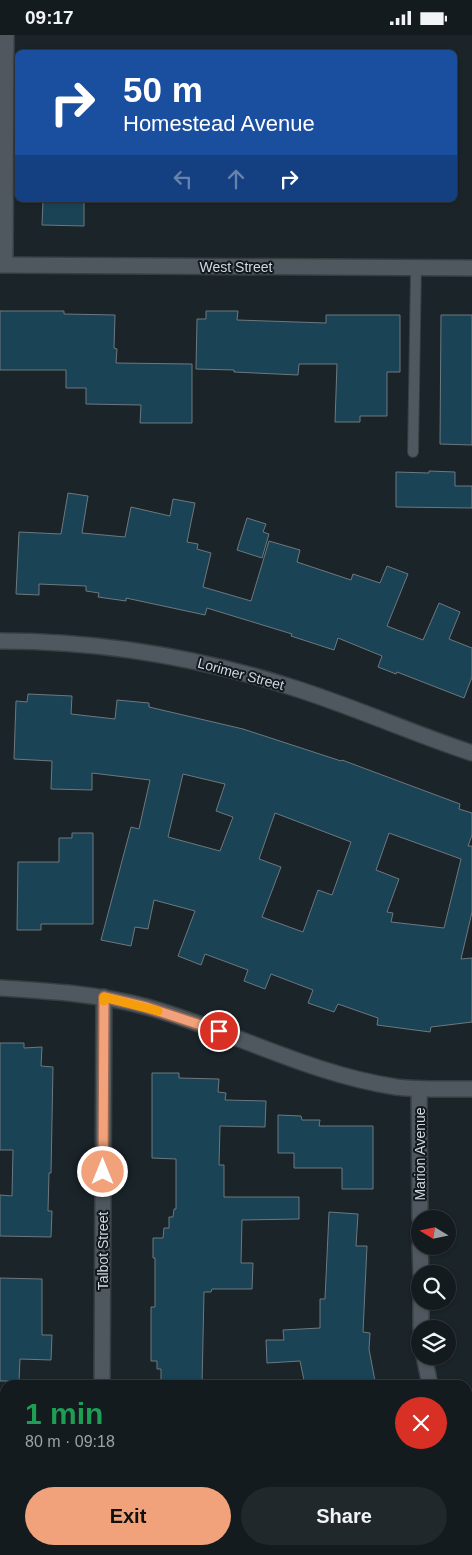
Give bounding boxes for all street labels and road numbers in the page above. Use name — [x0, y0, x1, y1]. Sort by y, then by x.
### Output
street label: West Street — [200, 259, 273, 275]
street label: Lorimer Street — [196, 655, 286, 693]
street label: Marion Avenue — [412, 1107, 428, 1201]
street label: Talbot Street — [95, 1212, 111, 1290]

